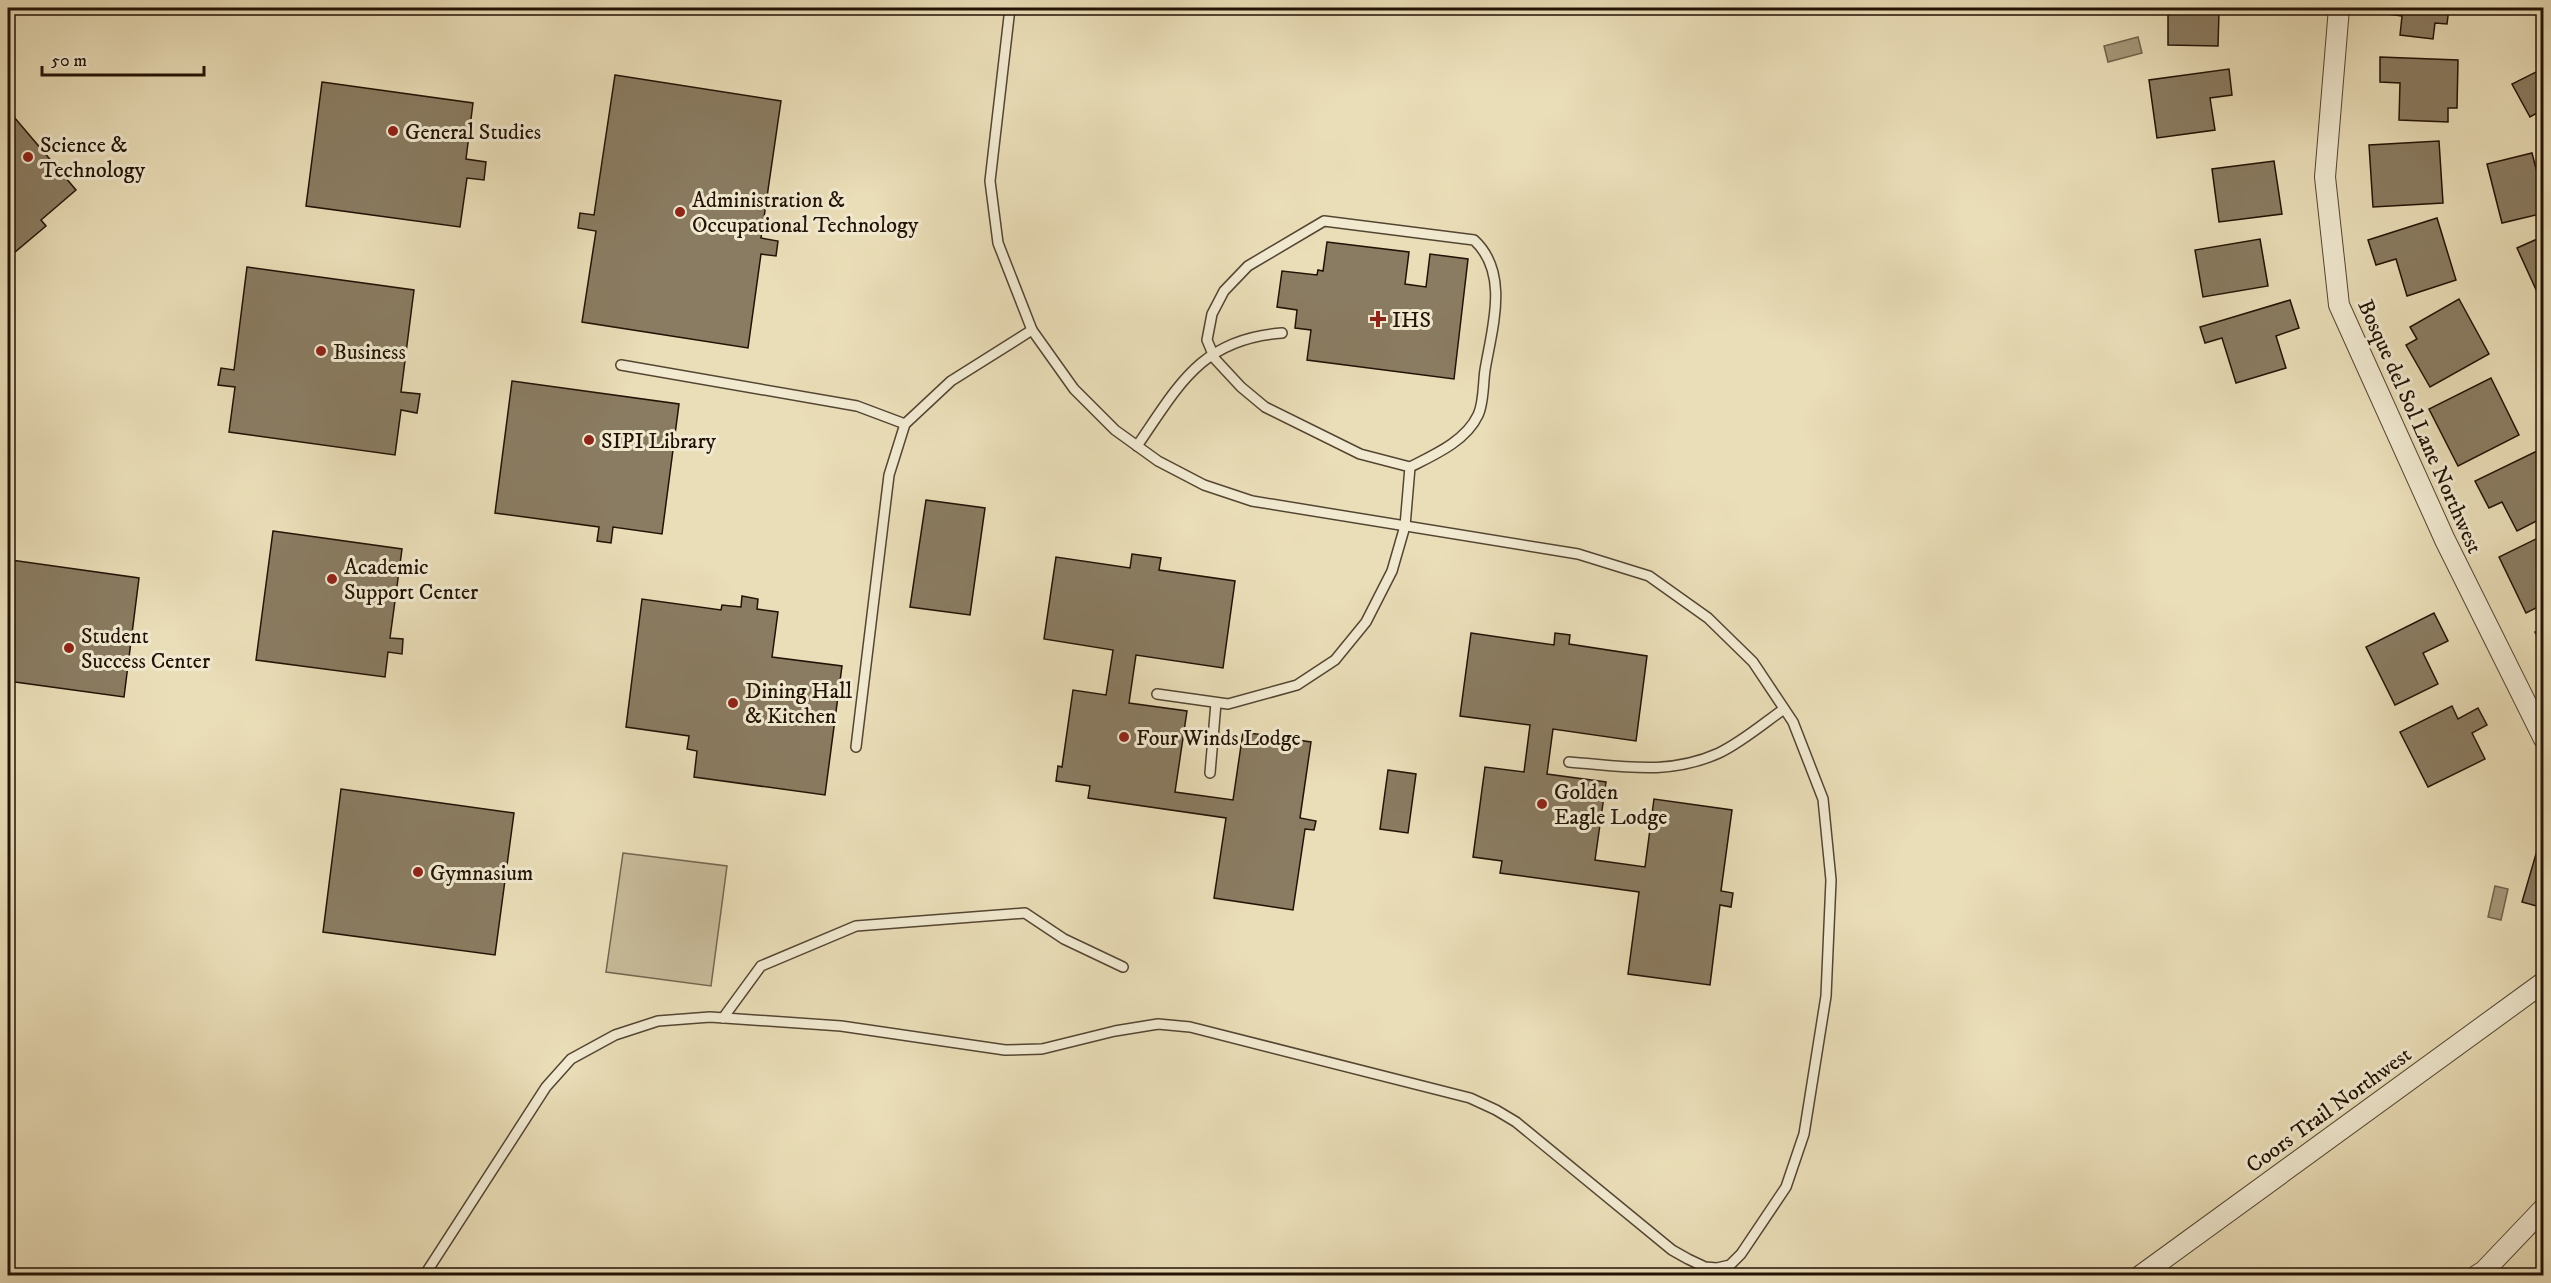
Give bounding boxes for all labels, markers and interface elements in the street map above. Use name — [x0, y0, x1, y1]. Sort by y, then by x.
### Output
scale bar — [42, 39, 204, 77]
text: 50 m — [51, 50, 87, 72]
place label: General Studies — [405, 119, 541, 146]
marker: General Studies — [386, 124, 400, 138]
place label: Science & Technology — [40, 132, 146, 184]
marker: Science & Technology — [21, 150, 35, 164]
place label: Administration & Occupational Technology — [692, 187, 919, 239]
marker: Administration & Occupational Technology — [673, 205, 687, 219]
street label: Bosque del Sol Lane Northwest — [2351, 295, 2488, 558]
place label: IHS — [1392, 307, 1431, 334]
marker: IHS — [1369, 310, 1387, 328]
place label: Business — [333, 339, 406, 366]
marker: Business — [314, 344, 328, 358]
place label: SIPI Library — [601, 428, 717, 455]
marker: SIPI Library — [582, 433, 596, 447]
place label: Academic Support Center — [344, 554, 479, 606]
marker: Academic Support Center — [325, 572, 339, 586]
place label: Student Success Center — [81, 623, 211, 675]
marker: Student Success Center — [62, 641, 76, 655]
place label: Dining Hall & Kitchen — [745, 678, 853, 730]
marker: Dining Hall & Kitchen — [726, 696, 740, 710]
place label: Four Winds Lodge — [1136, 725, 1301, 752]
marker: Four Winds Lodge — [1117, 730, 1131, 744]
place label: Golden Eagle Lodge — [1554, 779, 1667, 831]
marker: Golden Eagle Lodge — [1535, 797, 1549, 811]
place label: Gymnasium — [430, 860, 533, 887]
marker: Gymnasium — [411, 865, 425, 879]
street label: Coors Trail Northwest — [2241, 1041, 2417, 1179]

